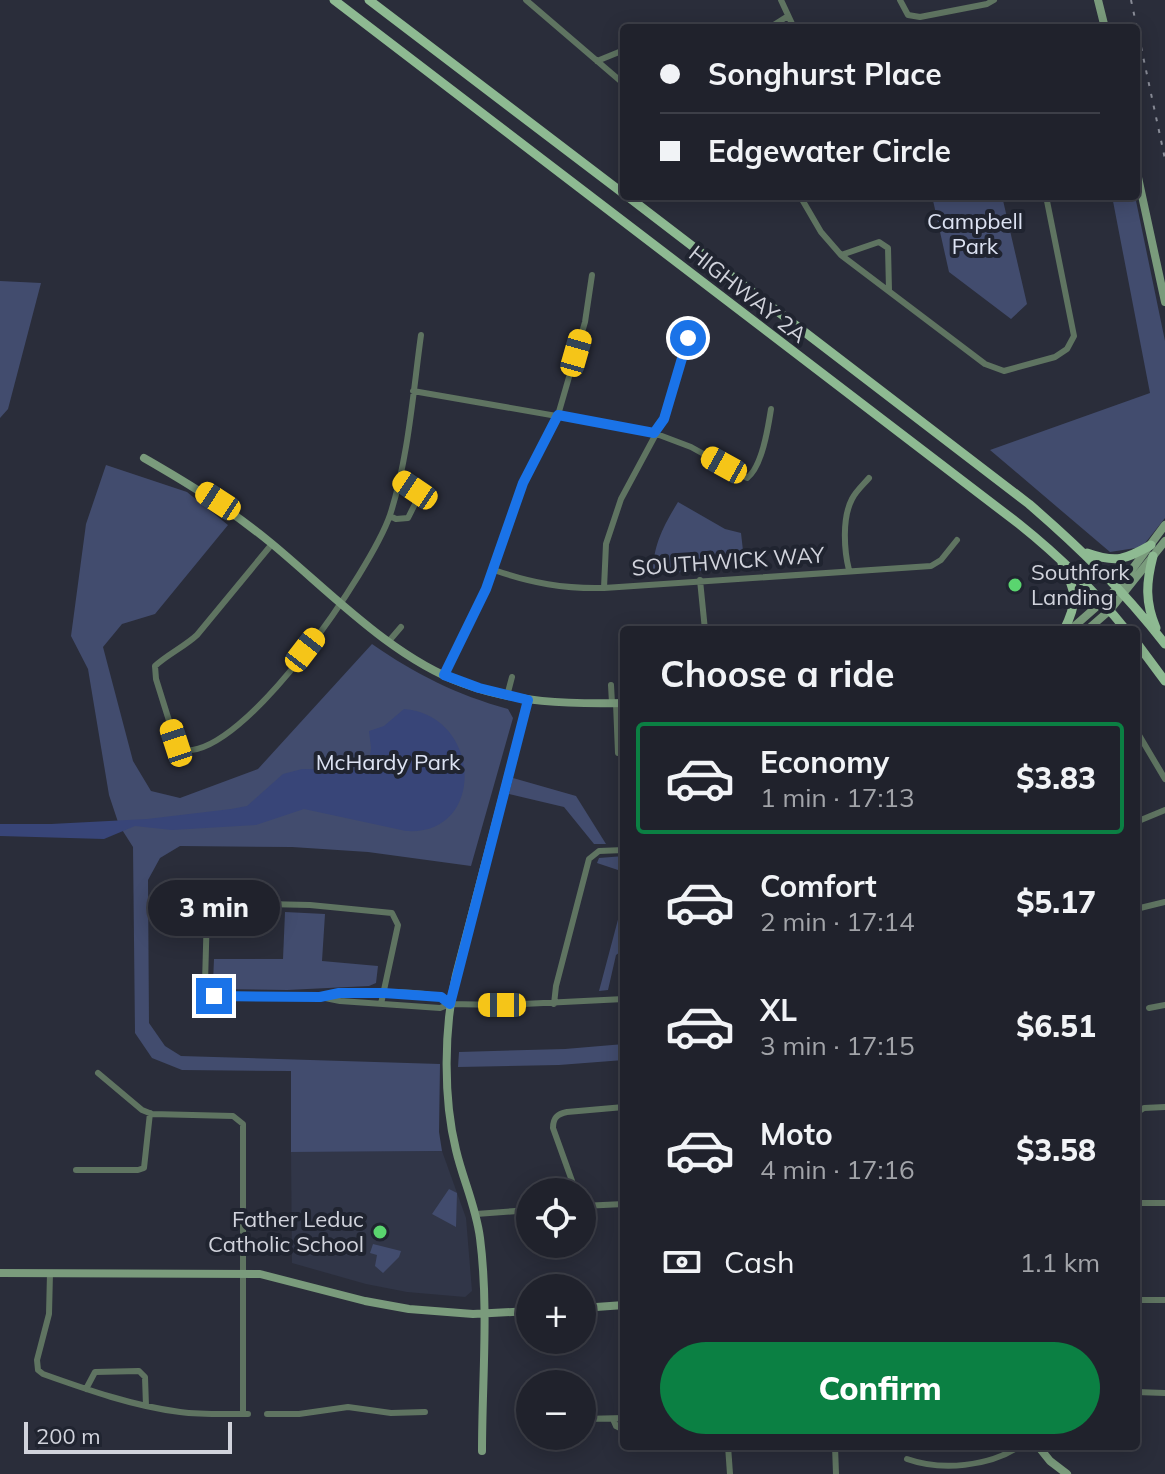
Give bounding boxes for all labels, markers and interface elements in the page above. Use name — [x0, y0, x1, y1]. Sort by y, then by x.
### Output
text: Songhurst Place — [708, 55, 942, 93]
text: Edgewater Circle — [708, 132, 951, 170]
park label: Campbell Park — [927, 207, 1023, 260]
street label: HIGHWAY 2A — [683, 239, 813, 349]
route start — [670, 320, 706, 356]
car — [558, 327, 594, 379]
car — [697, 443, 751, 487]
car — [388, 467, 442, 513]
car — [191, 478, 245, 524]
street label: SOUTHWICK WAY — [631, 540, 826, 582]
place label: Southfork Landing — [1031, 558, 1130, 611]
marker: Southfork Landing — [1006, 576, 1024, 594]
car — [281, 624, 329, 676]
text: Choose a ride — [660, 651, 894, 696]
car — [157, 716, 195, 770]
icon: car — [664, 742, 736, 814]
text: Economy — [760, 743, 889, 781]
park label: McHardy Park — [316, 748, 461, 776]
text: $3.83 — [1016, 759, 1096, 797]
text: 1 min · 17:13 — [760, 781, 915, 814]
icon: car — [664, 866, 736, 938]
text: Comfort — [760, 867, 877, 905]
callout: 3 min — [148, 880, 280, 936]
text: $5.17 — [1016, 883, 1096, 921]
text: 3 min — [179, 891, 249, 924]
text: 2 min · 17:14 — [760, 905, 915, 938]
route end — [196, 978, 232, 1014]
icon: car — [664, 990, 736, 1062]
text: XL — [760, 991, 797, 1029]
car — [478, 993, 526, 1017]
text: $6.51 — [1016, 1007, 1096, 1045]
text: 3 min · 17:15 — [760, 1029, 915, 1062]
icon: car — [664, 1114, 736, 1186]
text: Moto — [760, 1115, 833, 1153]
text: $3.58 — [1016, 1131, 1096, 1169]
text: 4 min · 17:16 — [760, 1153, 915, 1186]
map controls — [516, 1178, 596, 1450]
button: locate — [516, 1178, 596, 1258]
place label: Father Leduc Catholic School — [208, 1205, 364, 1258]
marker: Father Leduc Catholic School — [371, 1223, 389, 1241]
icon: cash — [660, 1240, 704, 1284]
text: Cash — [724, 1243, 795, 1281]
text: 1.1 km — [1020, 1246, 1100, 1279]
button: + — [516, 1274, 596, 1354]
button: Confirm — [660, 1342, 1100, 1434]
button: − — [516, 1370, 596, 1450]
scale bar — [24, 1418, 232, 1454]
text: 200 m — [36, 1422, 101, 1450]

